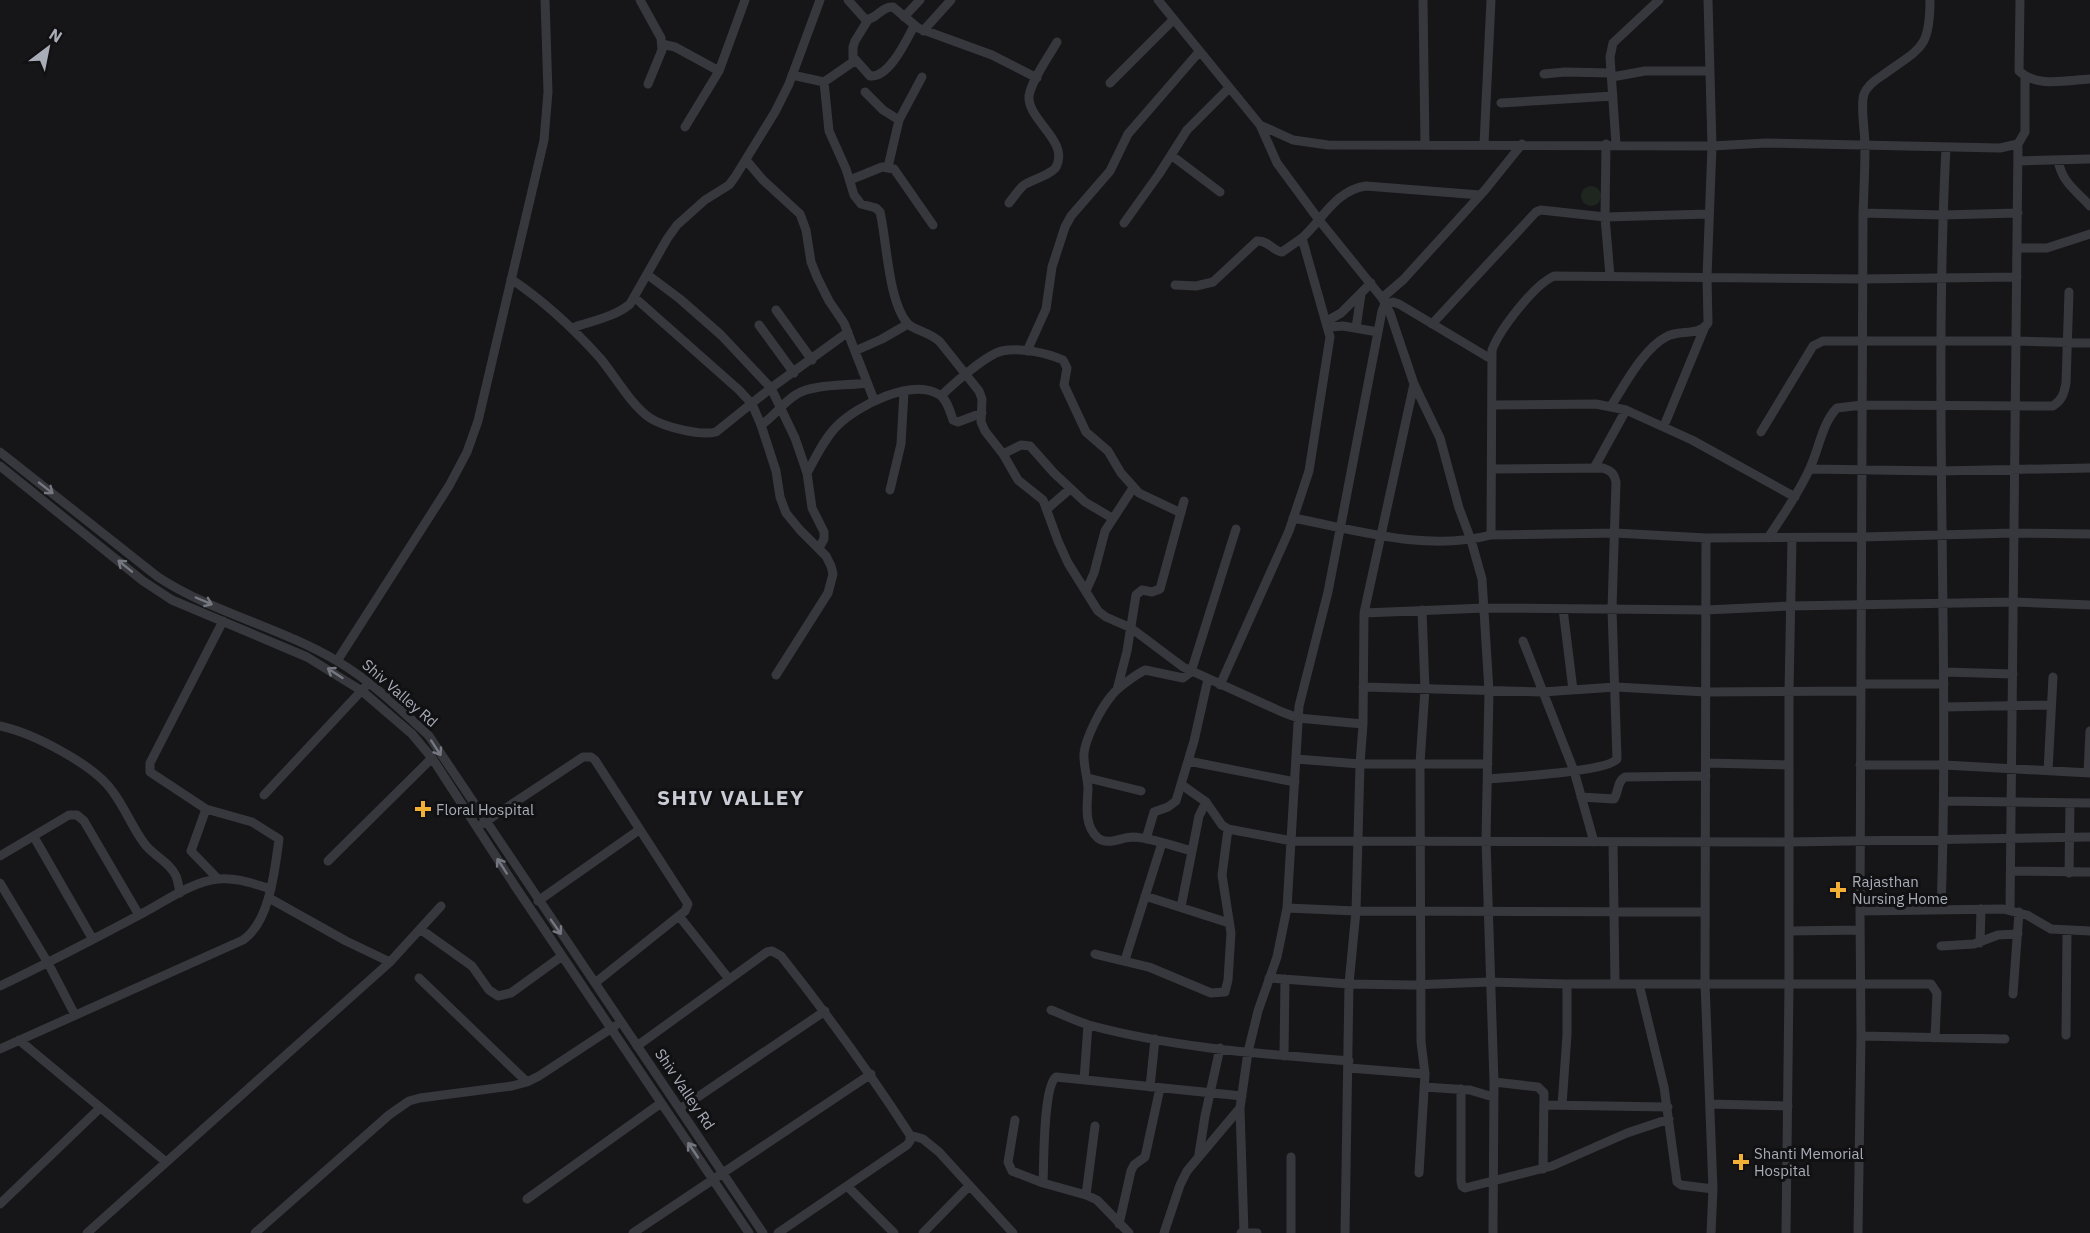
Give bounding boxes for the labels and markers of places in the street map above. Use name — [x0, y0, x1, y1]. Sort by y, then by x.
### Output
marker: Floral Hospital — [414, 800, 432, 818]
place label: Floral Hospital — [436, 800, 534, 819]
place label: Rajasthan Nursing Home — [1852, 872, 1948, 908]
marker: Rajasthan Nursing Home — [1829, 881, 1847, 899]
place label: Shanti Memorial Hospital — [1754, 1144, 1864, 1180]
marker: Shanti Memorial Hospital — [1732, 1153, 1750, 1171]

